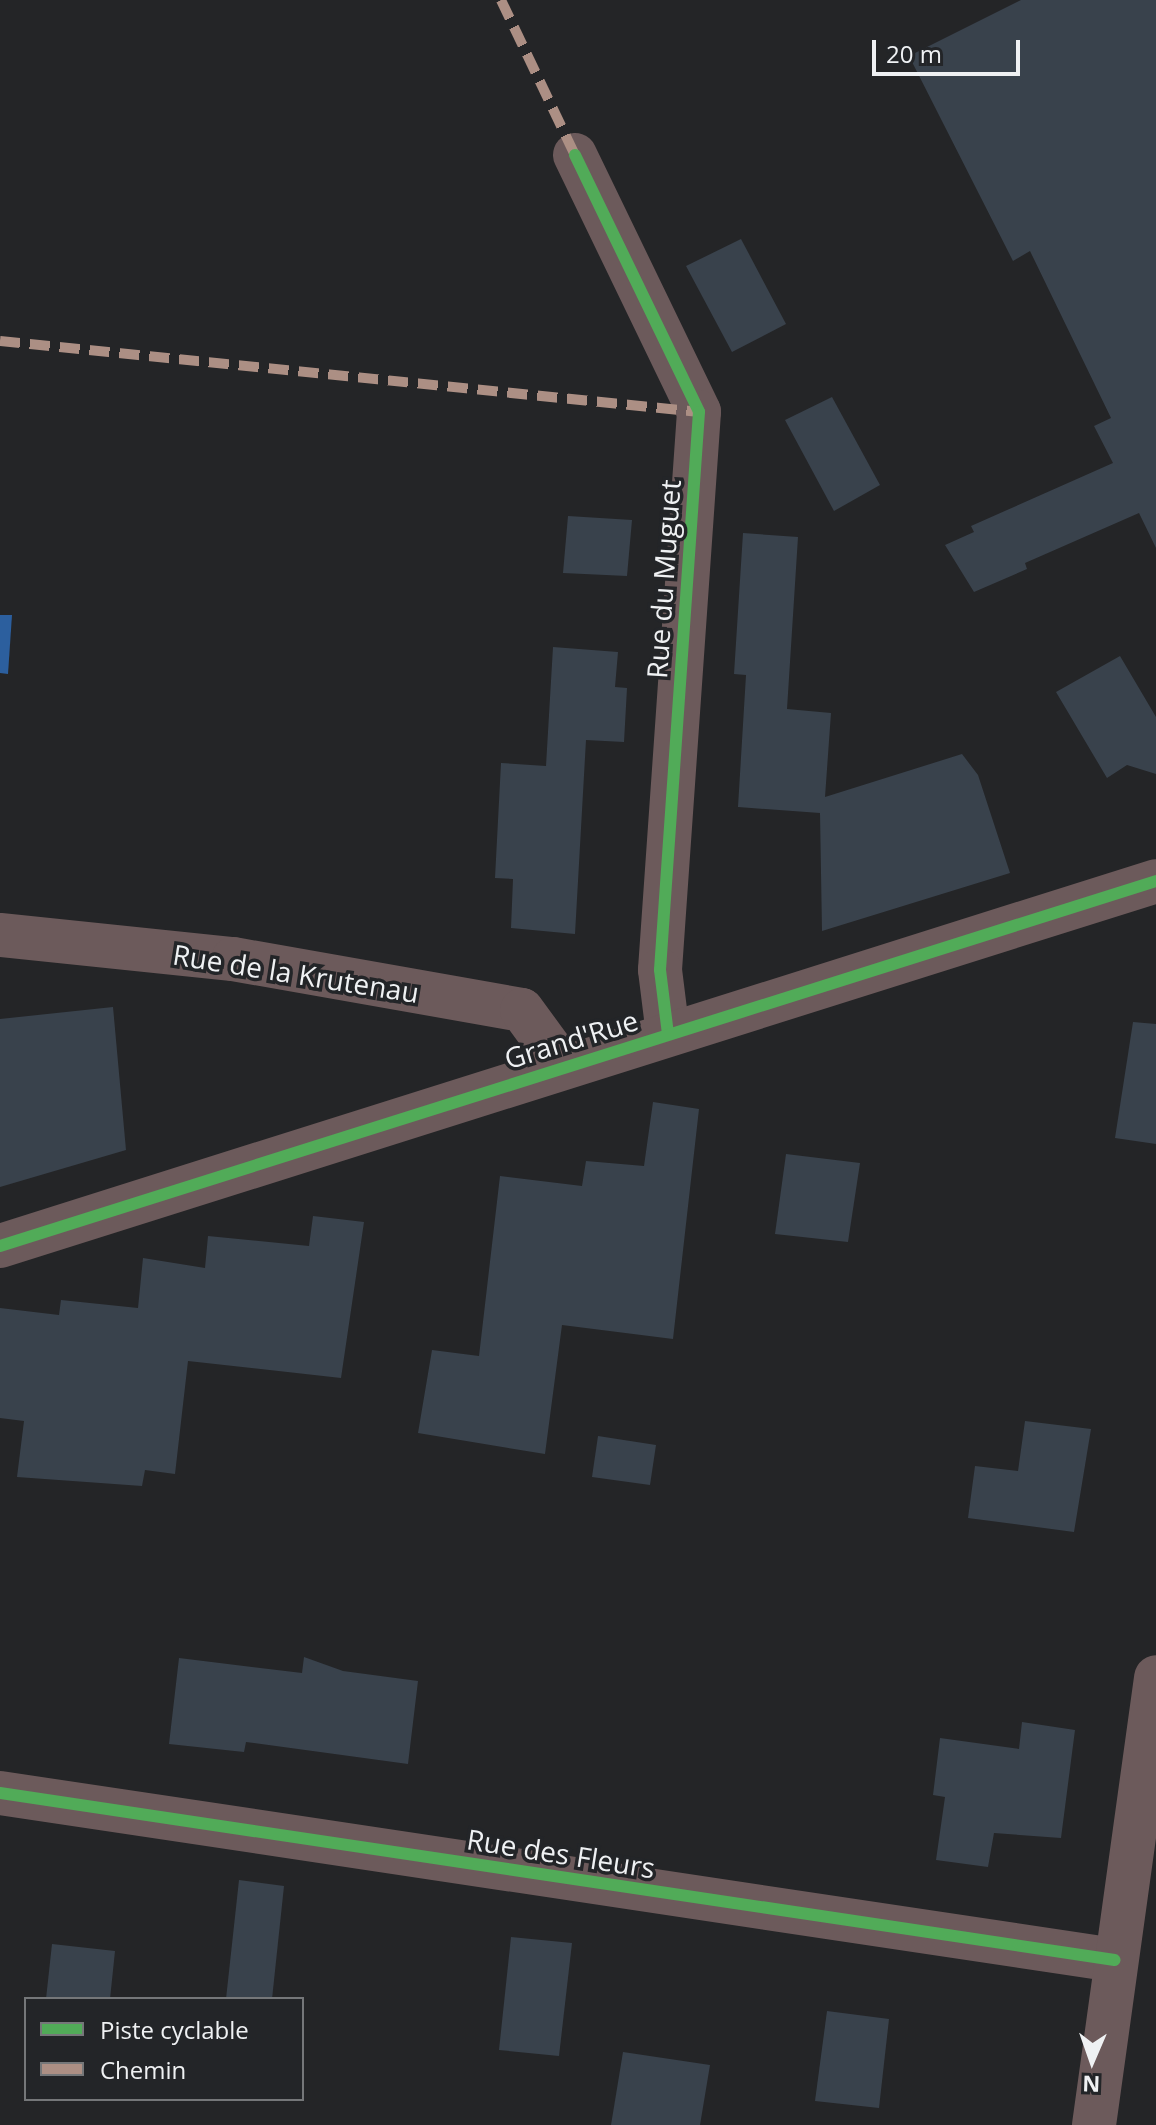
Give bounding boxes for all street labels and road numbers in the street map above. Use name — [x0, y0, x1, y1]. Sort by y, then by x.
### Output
street label: Rue du Muguet — [639, 478, 687, 680]
street label: Rue de la Krutenau — [170, 937, 422, 1009]
street label: Grand'Rue — [500, 1003, 642, 1075]
street label: Rue des Fleurs — [464, 1822, 658, 1884]

